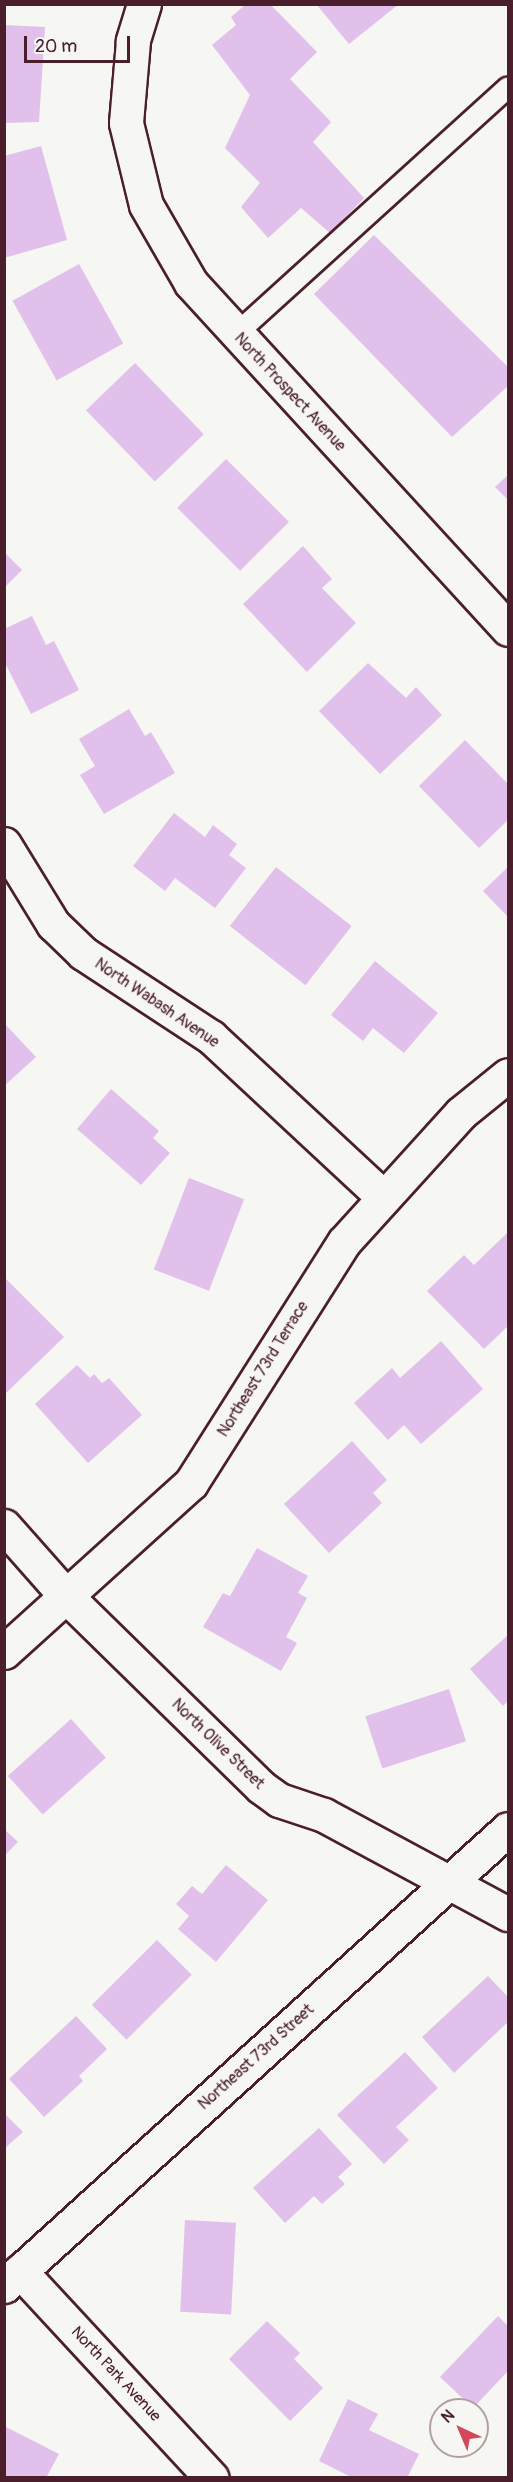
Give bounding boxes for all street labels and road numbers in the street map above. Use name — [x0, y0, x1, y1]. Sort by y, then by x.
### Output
street label: North Prospect Avenue — [230, 329, 350, 455]
street label: North Wabash Avenue — [91, 954, 223, 1052]
street label: Northeast 73rd Terrace — [213, 1298, 313, 1440]
street label: North Olive Street — [168, 1695, 268, 1793]
street label: Northeast 73rd Street — [194, 2000, 318, 2114]
street label: North Park Avenue — [67, 2322, 165, 2426]

